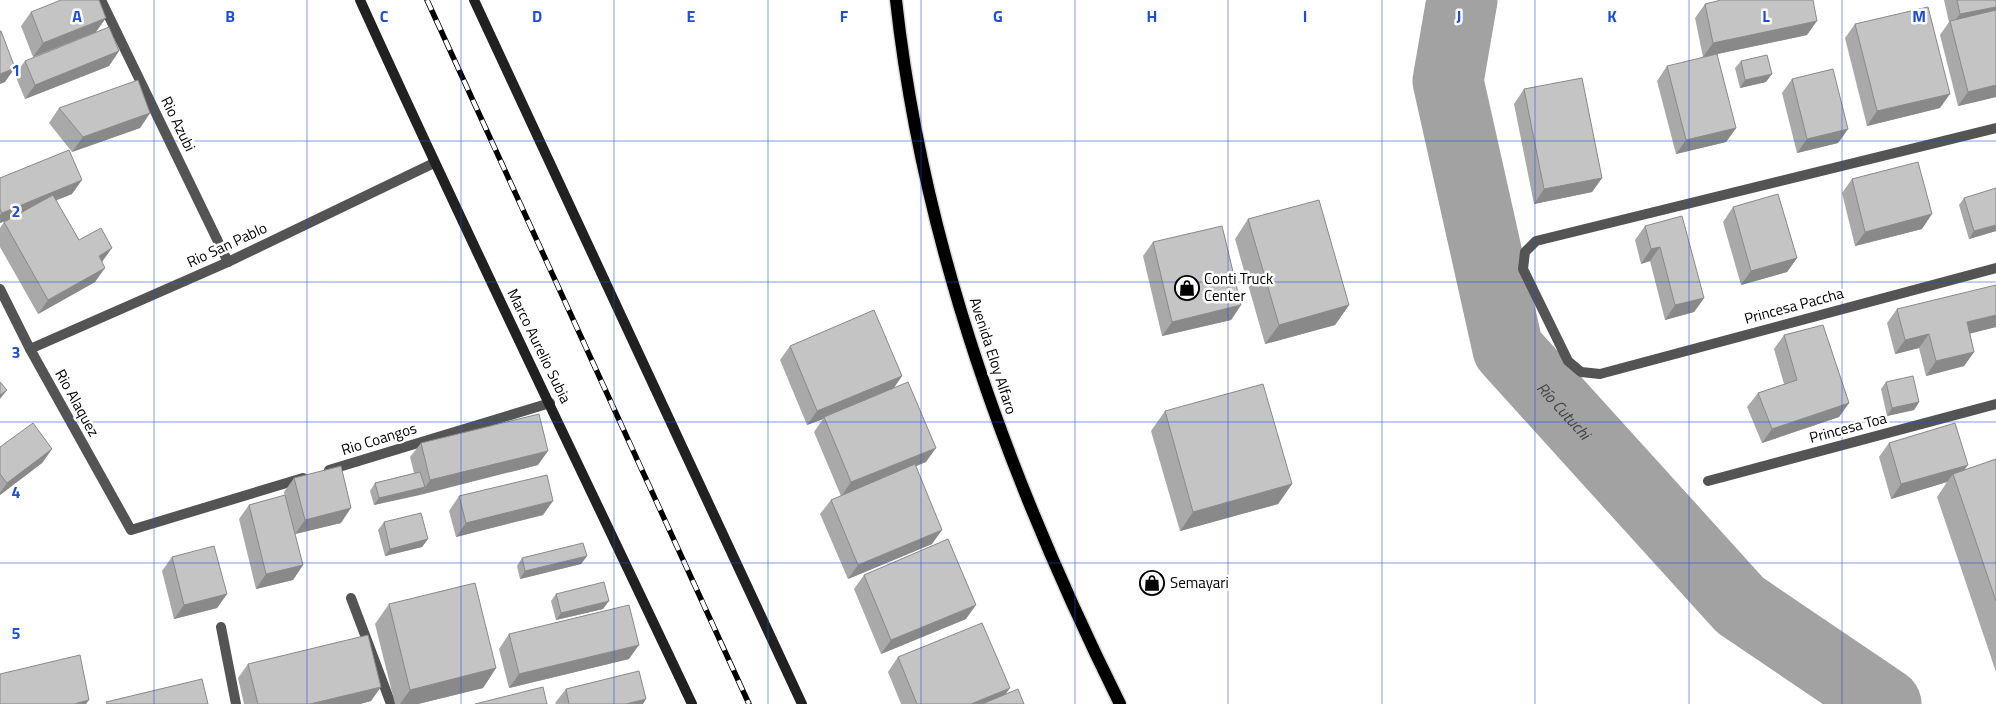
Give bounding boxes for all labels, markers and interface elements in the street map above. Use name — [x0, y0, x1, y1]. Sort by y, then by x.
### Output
text: A — [72, 4, 82, 28]
text: B — [225, 4, 235, 28]
text: C — [380, 4, 389, 28]
text: D — [532, 4, 542, 28]
text: E — [687, 4, 696, 28]
text: F — [840, 4, 849, 28]
text: G — [993, 4, 1003, 28]
text: H — [1147, 4, 1157, 28]
text: I — [1303, 4, 1307, 28]
text: J — [1457, 4, 1461, 28]
text: K — [1607, 4, 1617, 28]
text: L — [1762, 4, 1770, 28]
text: M — [1912, 4, 1926, 28]
text: 1 — [12, 58, 20, 82]
street label: Rio Azubi — [155, 92, 202, 155]
text: 2 — [12, 199, 20, 223]
street label: Rio San Pablo — [183, 216, 271, 273]
place label: Conti Truck Center — [1204, 267, 1273, 307]
shop icon: Conti Truck Center — [1174, 275, 1200, 301]
street label: Princesa Paccha — [1742, 281, 1847, 330]
street label: Marco Aurelio Subia — [502, 285, 577, 407]
street label: Avenida Eloy Alfaro — [964, 295, 1023, 417]
text: 3 — [12, 340, 20, 364]
street label: Rio Alaquez — [49, 365, 105, 441]
water label: Río Cutuchi — [1531, 376, 1598, 446]
street label: Princesa Toa — [1807, 406, 1890, 449]
street label: Rio Coangos — [338, 416, 419, 461]
text: 4 — [12, 480, 21, 504]
shop icon: Semayari — [1139, 570, 1165, 596]
place label: Semayari — [1170, 571, 1229, 594]
text: 5 — [12, 621, 21, 645]

